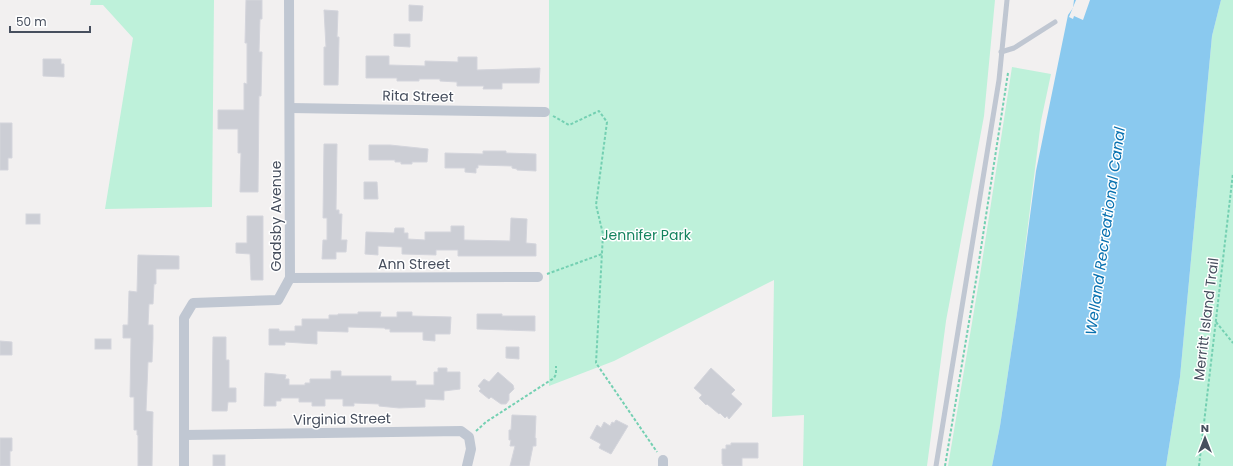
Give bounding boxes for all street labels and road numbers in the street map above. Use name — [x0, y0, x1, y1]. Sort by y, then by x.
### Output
street label: Rita Street — [382, 85, 454, 107]
street label: Gadsby Avenue — [266, 160, 286, 271]
street label: Ann Street — [378, 254, 450, 274]
street label: Merritt Island Trail — [1189, 256, 1223, 382]
street label: Virginia Street — [293, 408, 391, 430]

